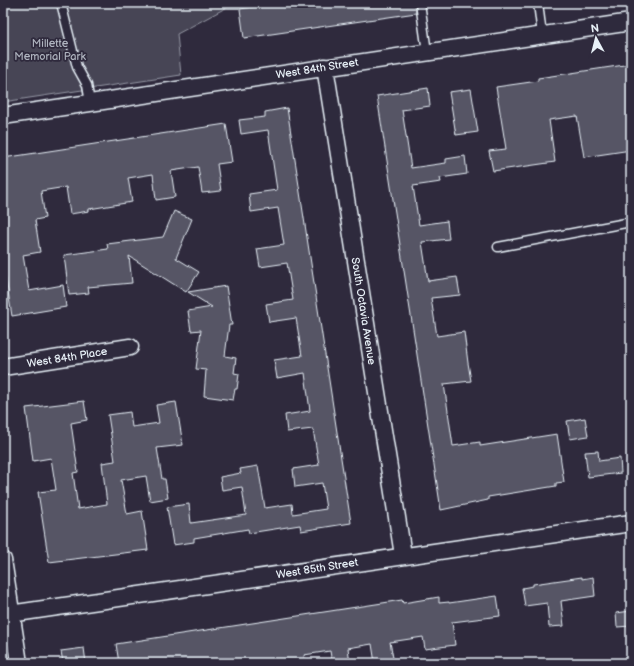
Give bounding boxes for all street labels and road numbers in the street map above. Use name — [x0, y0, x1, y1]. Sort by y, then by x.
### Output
street label: West 84th Street — [275, 55, 360, 81]
street label: South Octavia Avenue — [349, 256, 379, 366]
street label: West 84th Place — [26, 345, 109, 370]
street label: West 85th Street — [275, 555, 360, 581]

